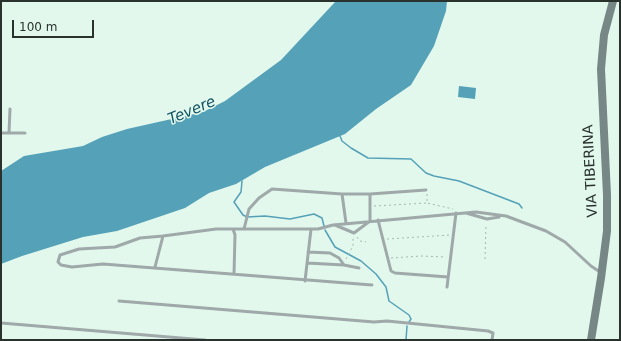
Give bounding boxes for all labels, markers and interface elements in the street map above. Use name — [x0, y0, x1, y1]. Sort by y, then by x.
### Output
scale bar — [14, 12, 96, 38]
text: 100 m — [19, 20, 57, 34]
water label: Tevere — [165, 93, 219, 129]
street label: VIA TIBERINA — [580, 124, 602, 218]

